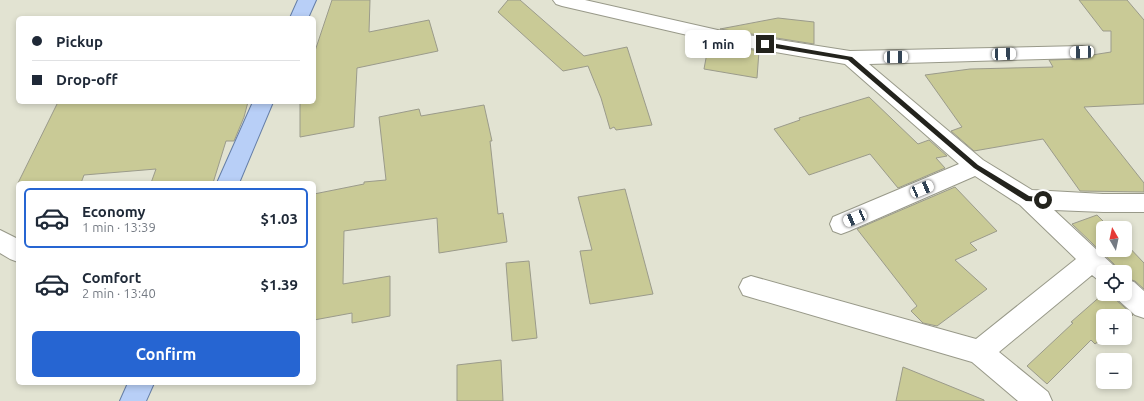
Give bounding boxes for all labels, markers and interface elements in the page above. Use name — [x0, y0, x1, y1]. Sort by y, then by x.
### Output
callout: 1 min — [685, 30, 751, 58]
text: Pickup — [56, 33, 103, 50]
route end — [756, 35, 774, 53]
text: 1 min — [702, 37, 734, 51]
car — [1070, 46, 1094, 58]
car — [992, 48, 1016, 60]
car — [884, 51, 908, 63]
text: Drop-off — [56, 71, 118, 88]
car — [909, 179, 935, 199]
route start — [1034, 191, 1052, 209]
icon: car — [34, 200, 70, 236]
text: Economy — [82, 203, 146, 220]
car — [842, 208, 868, 228]
text: $1.03 — [260, 210, 298, 227]
text: 1 min · 13:39 — [82, 220, 156, 234]
north arrow — [1096, 221, 1132, 257]
map controls — [1096, 221, 1132, 389]
button: locate — [1096, 265, 1132, 301]
icon: car — [34, 266, 70, 302]
text: Comfort — [82, 269, 141, 286]
text: $1.39 — [260, 276, 298, 293]
text: 2 min · 13:40 — [82, 286, 156, 300]
button: + — [1096, 309, 1132, 345]
button: Confirm — [32, 331, 300, 377]
button: − — [1096, 353, 1132, 389]

